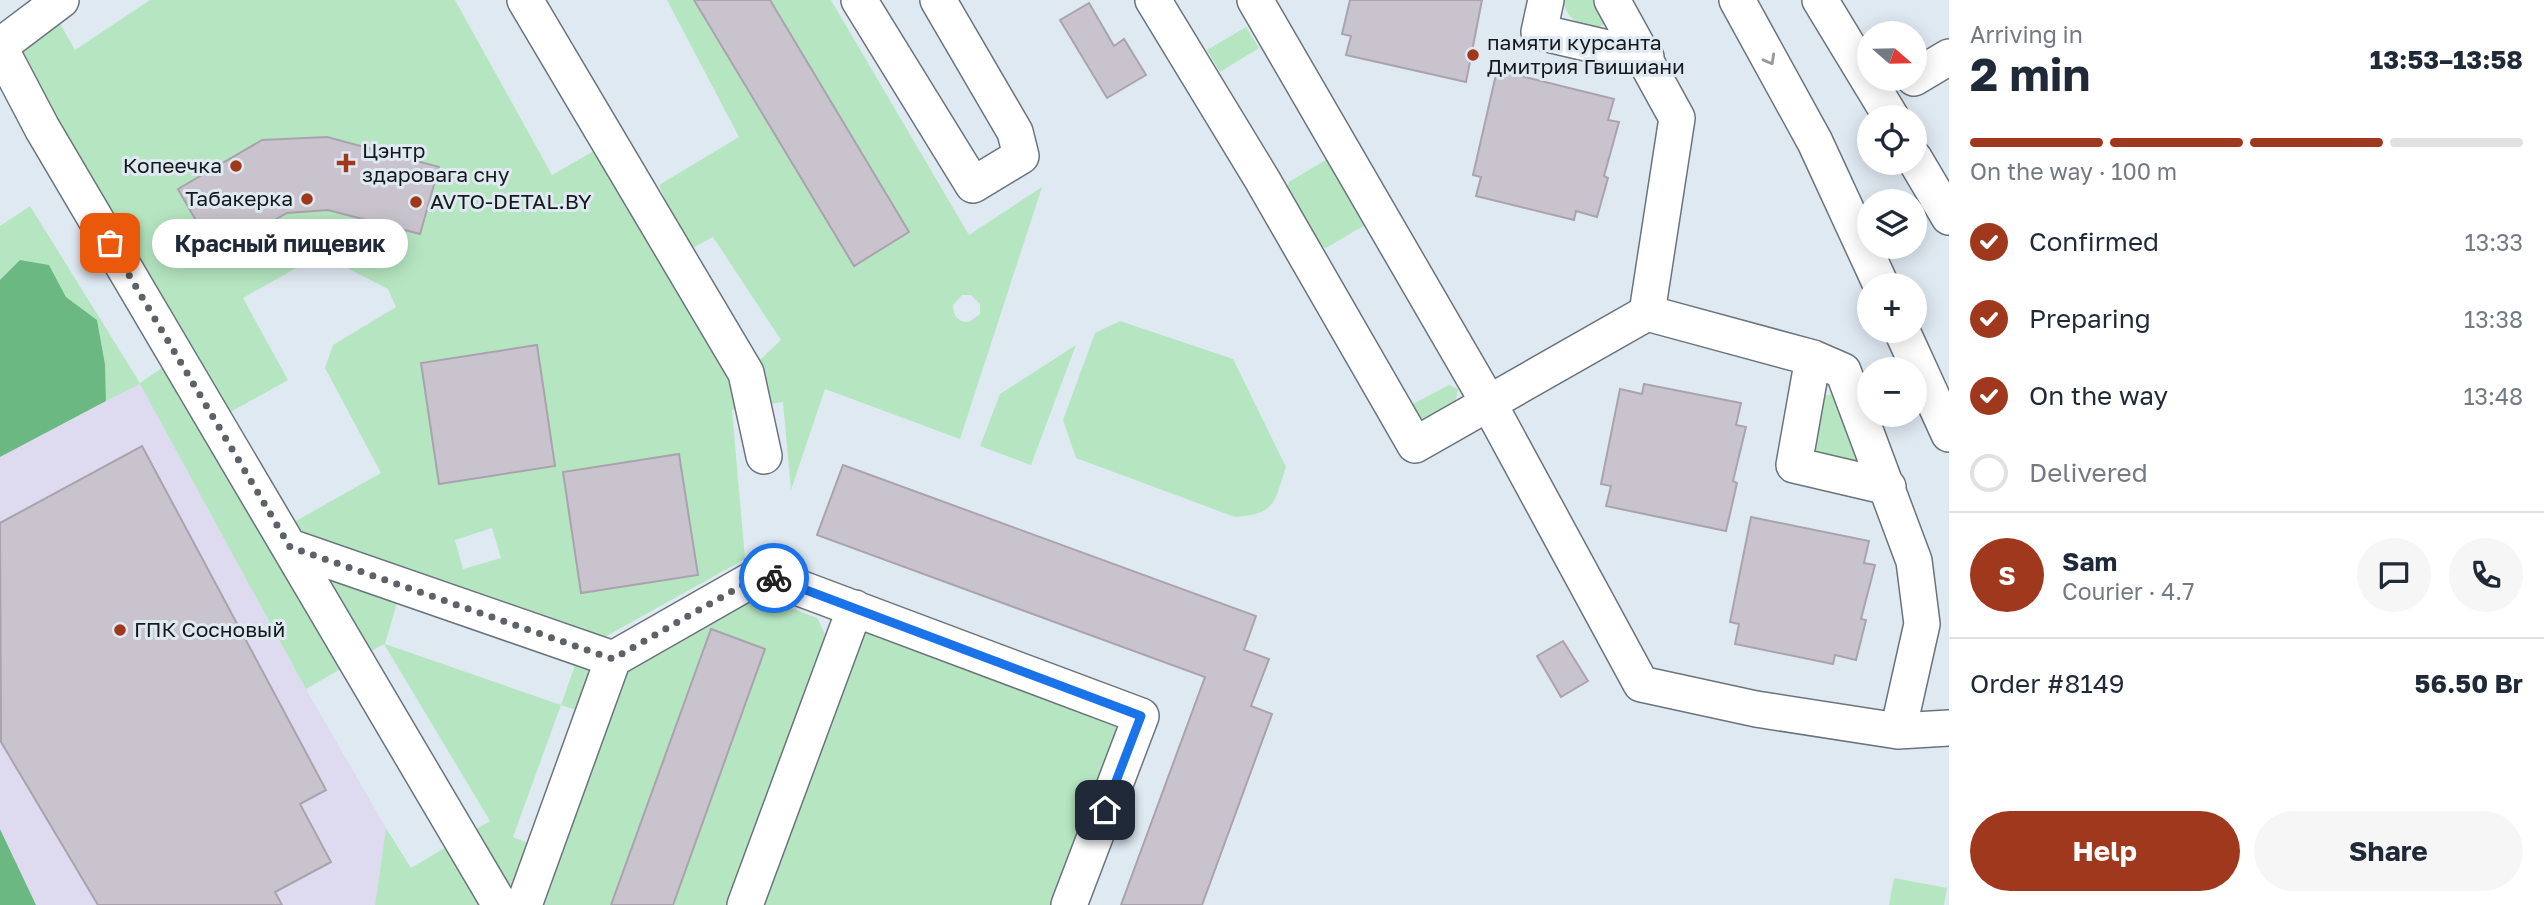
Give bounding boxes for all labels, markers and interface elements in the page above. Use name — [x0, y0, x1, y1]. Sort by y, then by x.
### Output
text: Arriving in — [1970, 20, 2083, 48]
north arrow — [1857, 21, 1927, 91]
map controls — [1857, 21, 1927, 427]
place label: памяти курсанта Дмитрия Гвишиани — [1487, 29, 1685, 79]
text: 13:53–13:58 — [2370, 44, 2523, 75]
text: 2 min — [1970, 46, 2090, 101]
marker: памяти курсанта Дмитрия Гвишиани — [1465, 47, 1481, 63]
one-way arrow — [1762, 52, 1775, 65]
button: locate — [1857, 105, 1927, 175]
place label: Цэнтр здаровага сну — [362, 137, 510, 187]
place label: Копеечка — [123, 152, 222, 178]
marker: Цэнтр здаровага сну — [336, 153, 356, 173]
text: On the way · 100 m — [1970, 157, 2177, 185]
marker: Копеечка — [228, 158, 244, 174]
place label: Табакерка — [185, 185, 293, 211]
place label: AVTO-DETAL.BY — [430, 188, 592, 214]
button: layers — [1857, 189, 1927, 259]
marker: Табакерка — [299, 191, 315, 207]
marker: AVTO-DETAL.BY — [408, 194, 424, 210]
pin — [80, 213, 140, 273]
callout: Красный пищевик — [152, 218, 408, 268]
icon: check — [1970, 223, 2008, 261]
icon: bag — [91, 224, 129, 262]
text: Confirmed — [2029, 226, 2159, 257]
text: 13:33 — [2465, 228, 2523, 256]
text: Красный пищевик — [174, 229, 386, 257]
button: + — [1857, 273, 1927, 343]
icon: check — [1970, 300, 2008, 338]
text: Preparing — [2029, 303, 2151, 334]
text: 13:38 — [2464, 305, 2523, 333]
button: − — [1857, 357, 1927, 427]
icon: check — [1970, 377, 2008, 415]
text: On the way — [2029, 380, 2168, 411]
text: 13:48 — [2463, 382, 2523, 410]
text: Delivered — [2029, 457, 2148, 488]
button: chat — [2357, 538, 2431, 612]
button: phone — [2449, 538, 2523, 612]
courier — [739, 543, 809, 613]
text: Sam — [2062, 546, 2117, 577]
icon: bike — [755, 559, 793, 597]
text: S — [1998, 560, 2016, 591]
text: Courier · 4.7 — [2062, 577, 2194, 605]
place label: ГПК Сосновый — [134, 616, 285, 642]
marker: ГПК Сосновый — [112, 622, 128, 638]
text: Order #8149 — [1970, 668, 2125, 699]
text: 56.50 Br — [2415, 668, 2523, 699]
pin — [1075, 780, 1135, 840]
icon: home — [1086, 791, 1124, 829]
button: Help — [1970, 811, 2240, 891]
button: Share — [2254, 811, 2523, 891]

